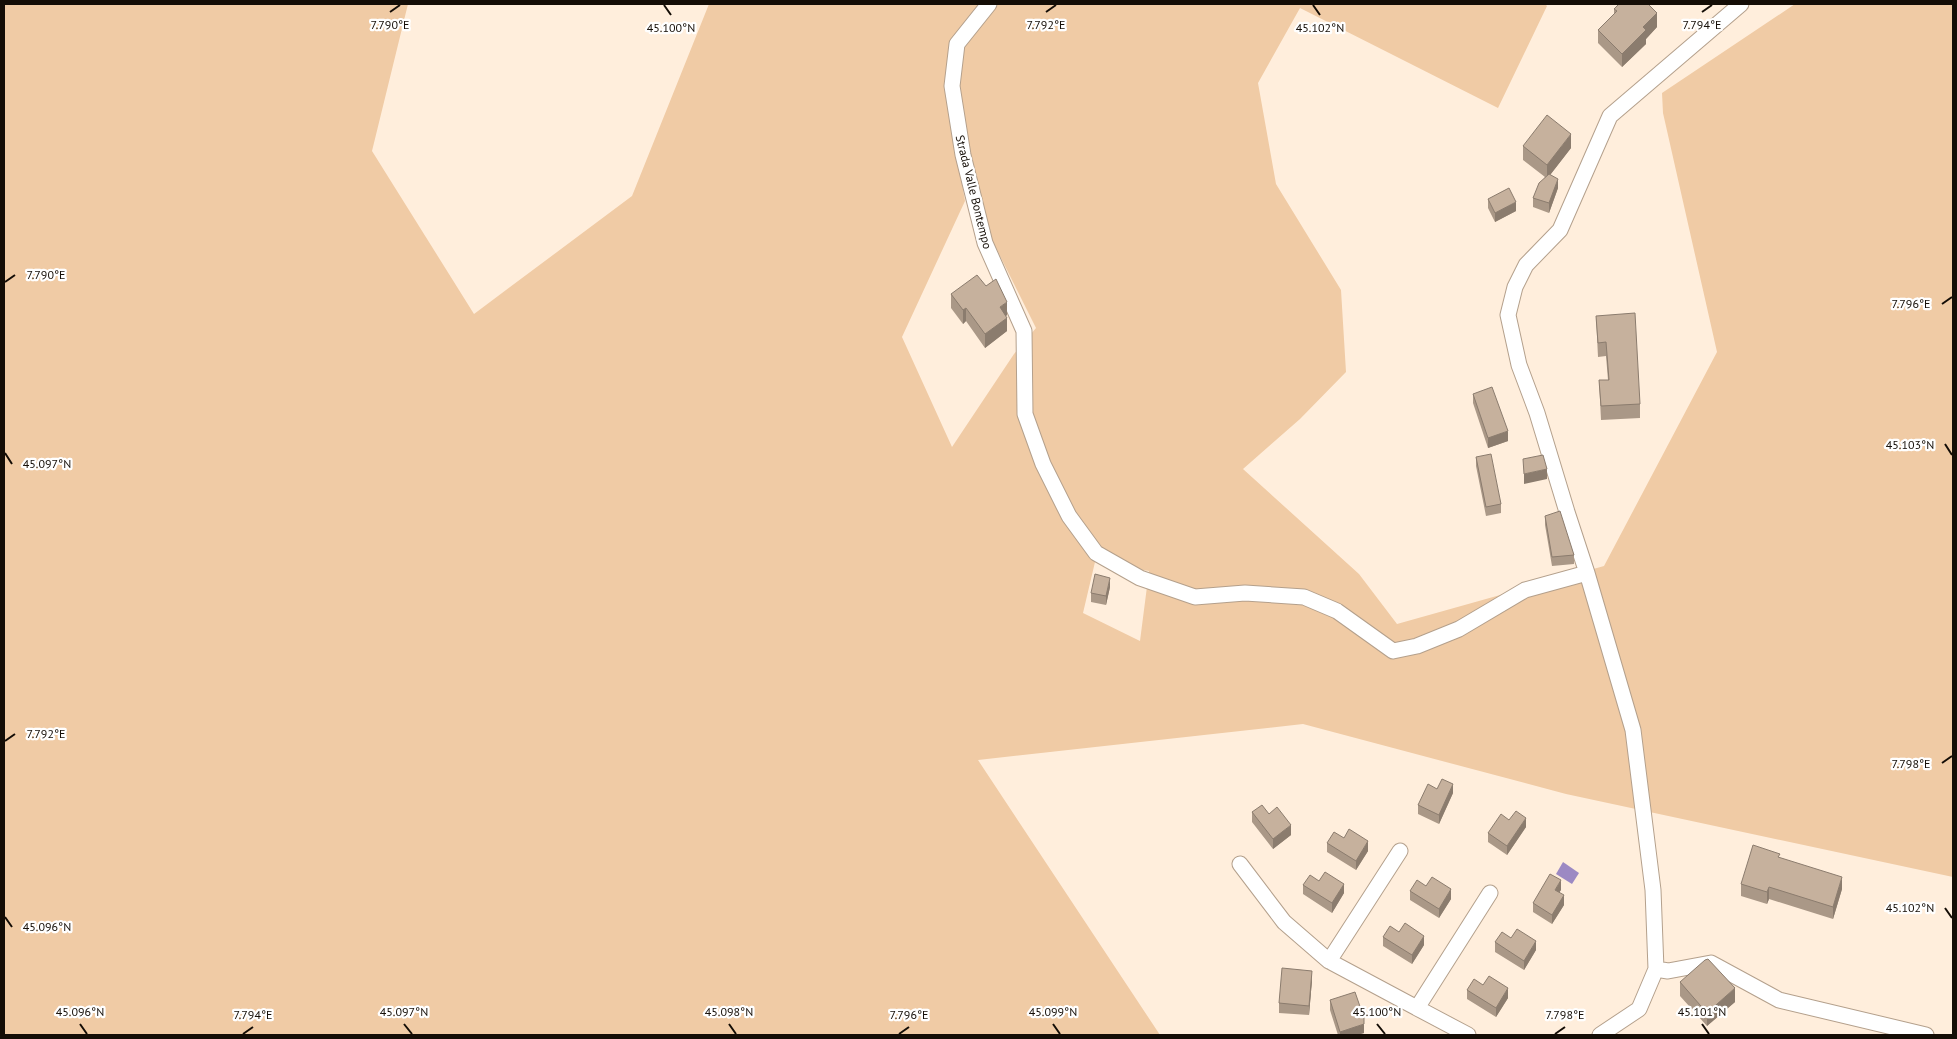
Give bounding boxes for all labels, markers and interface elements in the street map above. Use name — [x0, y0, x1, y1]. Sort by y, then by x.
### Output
text: 7.790°E — [371, 17, 409, 32]
text: 7.792°E — [1027, 17, 1065, 32]
text: 7.794°E — [1683, 17, 1721, 32]
text: 45.100°N — [647, 20, 695, 35]
text: 45.102°N — [1296, 20, 1344, 35]
street label: Strada Valle Bontempo — [953, 133, 995, 251]
text: 7.790°E — [27, 267, 65, 282]
text: 7.796°E — [1892, 296, 1930, 311]
text: 45.103°N — [1886, 437, 1934, 452]
text: 45.097°N — [23, 456, 71, 471]
text: 7.792°E — [27, 726, 65, 741]
text: 7.798°E — [1892, 756, 1930, 771]
text: 45.102°N — [1886, 900, 1934, 915]
text: 45.096°N — [23, 919, 71, 934]
text: 45.096°N — [56, 1004, 104, 1019]
text: 45.097°N — [380, 1004, 428, 1019]
text: 45.098°N — [705, 1004, 753, 1019]
text: 45.099°N — [1029, 1004, 1077, 1019]
text: 45.100°N — [1353, 1004, 1401, 1019]
text: 45.101°N — [1678, 1004, 1726, 1019]
text: 7.794°E — [234, 1007, 272, 1022]
text: 7.796°E — [890, 1007, 928, 1022]
text: 7.798°E — [1546, 1007, 1584, 1022]

